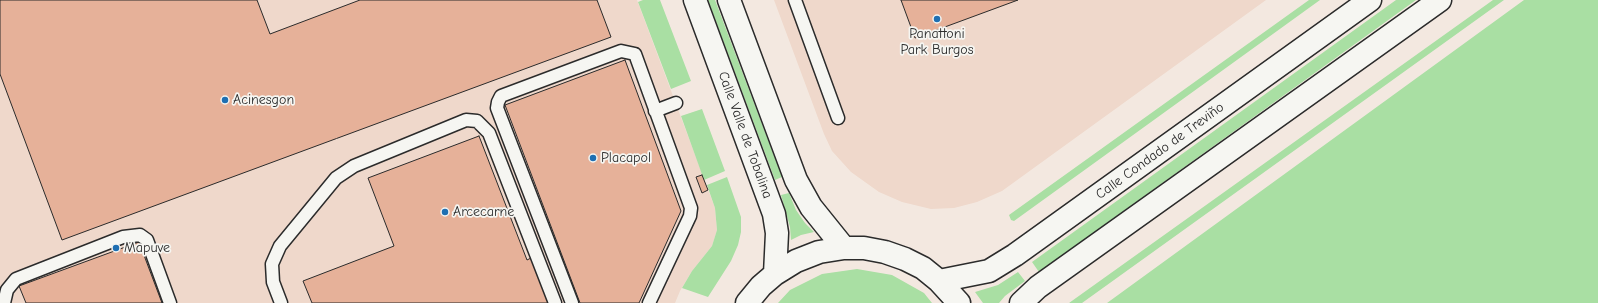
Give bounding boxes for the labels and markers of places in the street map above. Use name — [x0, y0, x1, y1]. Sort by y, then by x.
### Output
marker: Panattoni Park Burgos — [932, 14, 942, 24]
place label: Panattoni Park Burgos — [900, 26, 974, 58]
place label: Acinesgon — [233, 92, 294, 108]
marker: Acinesgon — [220, 95, 230, 105]
place label: Placapol — [601, 150, 651, 166]
marker: Placapol — [588, 153, 598, 163]
place label: Arcecarne — [453, 204, 514, 220]
marker: Arcecarne — [440, 207, 450, 217]
place label: Mapuve — [124, 240, 170, 256]
marker: Mapuve — [111, 243, 121, 253]

